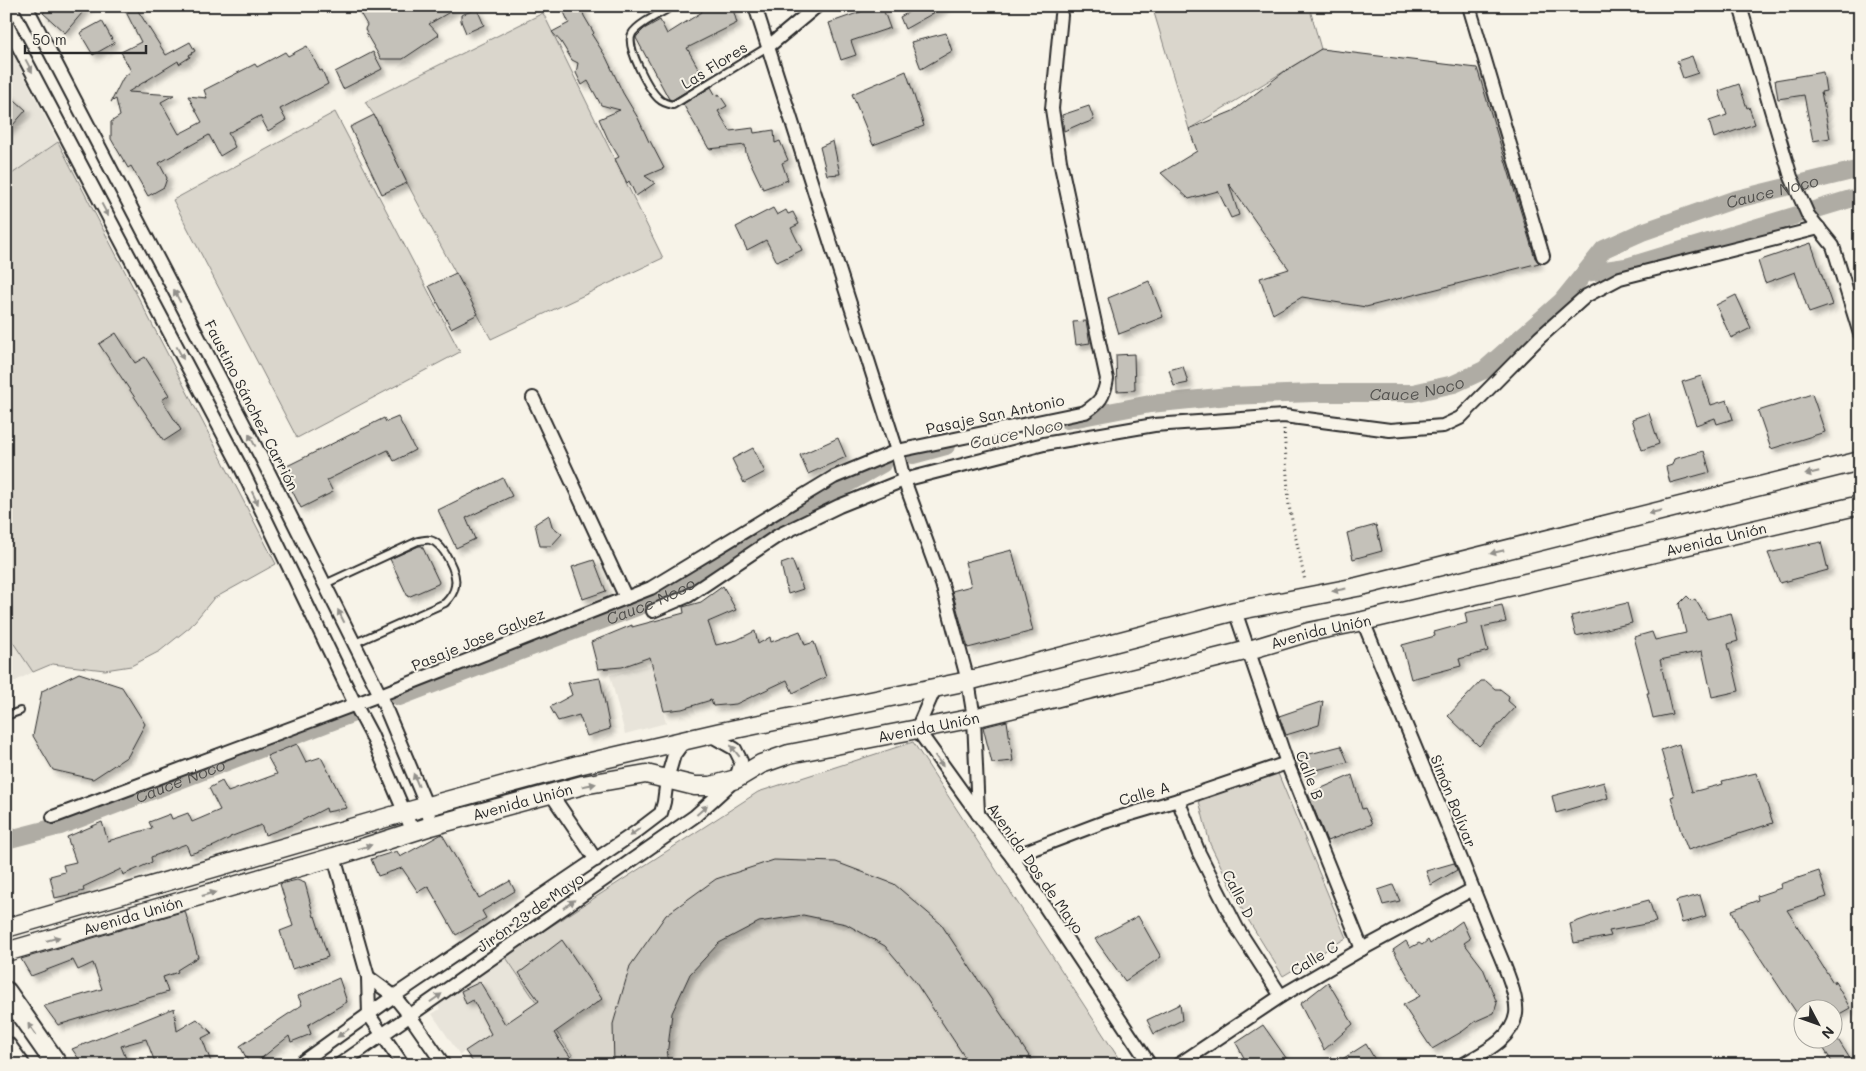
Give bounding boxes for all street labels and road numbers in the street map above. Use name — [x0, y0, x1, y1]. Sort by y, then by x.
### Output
street label: Las Flores — [677, 37, 751, 93]
street label: Faustino Sánchez Carrión — [200, 316, 304, 494]
street label: Pasaje San Antonio — [924, 390, 1066, 438]
street label: Avenida Unión — [1664, 517, 1768, 560]
street label: Pasaje Jose Galvez — [408, 603, 548, 675]
street label: Avenida Unión — [1268, 609, 1373, 653]
street label: Avenida Unión — [876, 707, 981, 747]
street label: Calle B — [1292, 748, 1328, 802]
street label: Simón Bolívar — [1426, 752, 1482, 850]
street label: Calle A — [1116, 776, 1172, 810]
street label: Avenida Unión — [470, 778, 575, 824]
street label: Avenida Dos de Mayo — [983, 799, 1089, 938]
street label: Calle D — [1218, 866, 1260, 922]
street label: Jirón 23 de Mayo — [473, 868, 587, 956]
street label: Avenida Unión — [81, 891, 185, 939]
street label: Calle C — [1286, 936, 1342, 980]

